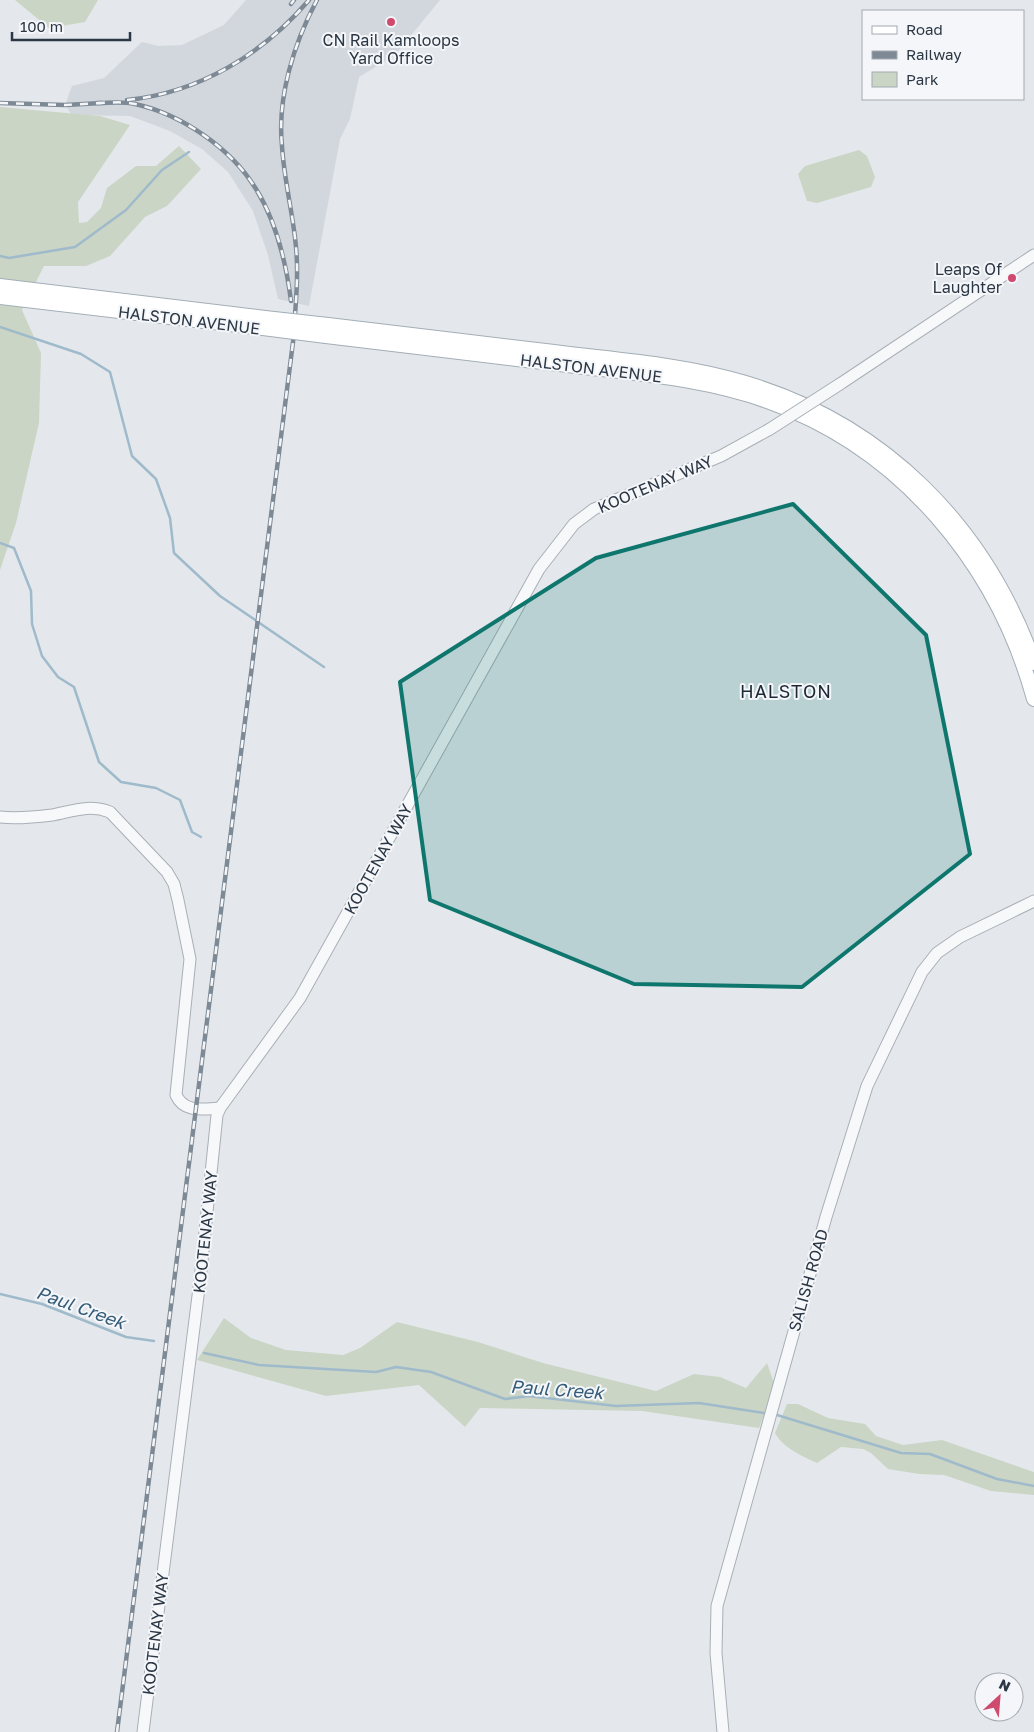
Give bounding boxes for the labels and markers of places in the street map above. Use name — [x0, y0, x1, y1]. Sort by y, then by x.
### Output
marker: CN Rail Kamloops Yard Office — [385, 16, 397, 28]
place label: CN Rail Kamloops Yard Office — [323, 30, 459, 68]
place label: Leaps Of Laughter — [933, 259, 1002, 297]
marker: Leaps Of Laughter — [1006, 272, 1018, 284]

